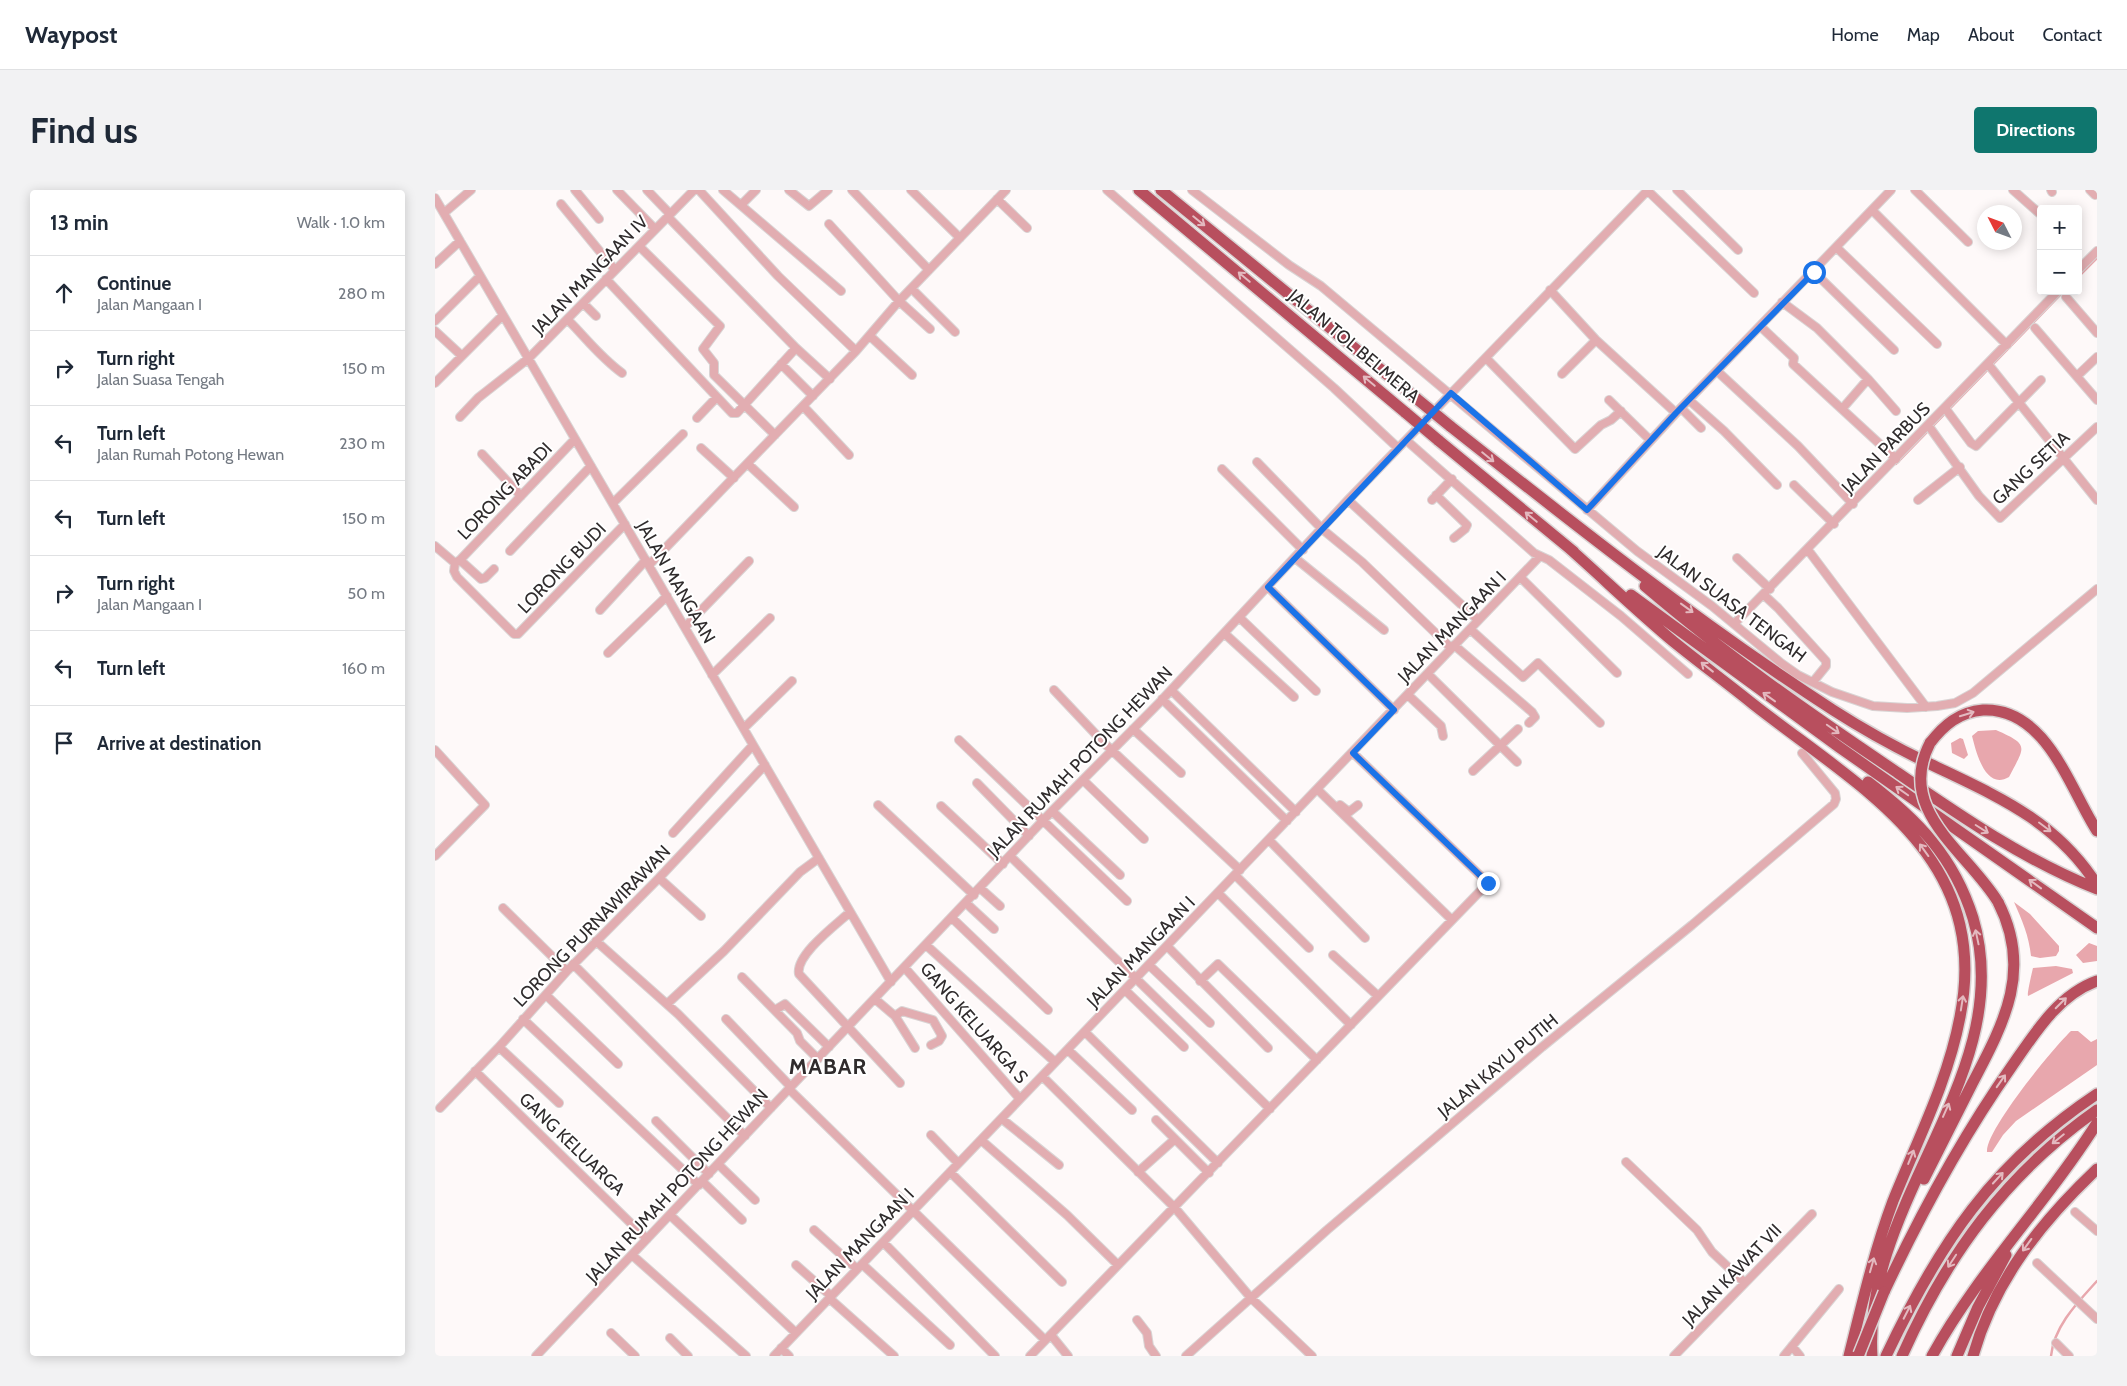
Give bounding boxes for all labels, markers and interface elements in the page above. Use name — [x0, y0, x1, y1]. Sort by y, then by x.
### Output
text: Waypost — [25, 20, 117, 49]
text: Home — [1831, 24, 1879, 46]
text: Map — [1907, 24, 1940, 46]
text: About — [1968, 24, 2014, 46]
text: Contact — [2042, 24, 2102, 46]
button: Directions — [1974, 107, 2097, 153]
text: Find us — [30, 109, 138, 152]
north arrow — [1977, 205, 2022, 250]
map controls — [2037, 205, 2082, 295]
button: + — [2037, 205, 2082, 250]
text: 13 min — [50, 210, 109, 235]
street label: JALAN MANGAAN IV — [527, 211, 653, 340]
text: Walk · 1.0 km — [297, 213, 385, 232]
one-way arrow — [1192, 215, 1205, 226]
button: − — [2037, 250, 2082, 295]
route start — [1803, 261, 1826, 284]
text: Continue — [97, 272, 171, 295]
one-way arrow — [1238, 272, 1251, 283]
icon: ahead — [50, 279, 78, 307]
text: 280 m — [338, 284, 385, 303]
street label: JALAN TOL BELMERA — [1283, 284, 1424, 407]
text: Jalan Mangaan I — [97, 295, 202, 314]
text: Turn right — [97, 347, 175, 370]
icon: right — [50, 354, 78, 382]
text: 150 m — [342, 359, 385, 378]
text: Jalan Suasa Tengah — [97, 370, 225, 389]
one-way arrow — [1362, 376, 1375, 387]
street label: JALAN PARBUS — [1836, 398, 1935, 499]
text: Turn left — [97, 422, 165, 445]
street label: GANG SETIA — [1988, 427, 2074, 509]
icon: left — [50, 429, 78, 457]
text: 230 m — [339, 434, 385, 453]
street label: LORONG ABADI — [453, 438, 557, 544]
text: Jalan Rumah Potong Hewan — [97, 445, 284, 464]
one-way arrow — [1482, 451, 1495, 462]
icon: left — [50, 504, 78, 532]
text: Turn left — [97, 507, 165, 530]
text: 150 m — [342, 509, 385, 528]
one-way arrow — [1525, 512, 1538, 523]
street label: JALAN MANGAAN — [632, 516, 720, 647]
street label: LORONG BUDI — [513, 518, 611, 618]
street label: JALAN SUASA TENGAH — [1652, 540, 1811, 667]
street label: JALAN MANGAAN I — [1393, 567, 1511, 688]
text: Turn right — [97, 572, 175, 595]
icon: right — [50, 579, 78, 607]
text: 50 m — [348, 584, 385, 603]
text: Jalan Mangaan I — [97, 595, 202, 614]
one-way arrow — [1680, 603, 1694, 613]
icon: left — [50, 654, 78, 682]
text: Turn left — [97, 657, 165, 680]
text: 160 m — [342, 659, 385, 678]
street label: JALAN RUMAH POTONG HEWAN — [982, 662, 1177, 863]
one-way arrow — [1700, 662, 1714, 672]
one-way arrow — [1763, 692, 1777, 702]
one-way arrow — [1959, 708, 1975, 718]
one-way arrow — [1826, 724, 1840, 734]
icon: arrive — [50, 729, 78, 757]
text: Arrive at destination — [97, 732, 261, 755]
one-way arrow — [1895, 786, 1909, 796]
one-way arrow — [2038, 822, 2052, 832]
one-way arrow — [1975, 825, 1989, 835]
street label: LORONG PURNAWIRAWAN — [509, 841, 675, 1011]
one-way arrow — [1919, 843, 1929, 857]
route end — [1477, 872, 1500, 895]
one-way arrow — [2028, 879, 2042, 889]
street label: JALAN MANGAAN I — [1082, 892, 1200, 1013]
one-way arrow — [1972, 929, 1981, 945]
street label: GANG KELUARGA S — [915, 958, 1033, 1088]
one-way arrow — [1958, 995, 1968, 1011]
one-way arrow — [2055, 998, 2067, 1010]
street label: JALAN KAYU PUTIH — [1433, 1009, 1563, 1123]
district label: MABAR — [789, 1053, 867, 1080]
one-way arrow — [1996, 1074, 2006, 1088]
street label: JALAN RUMAH POTONG HEWAN — [581, 1084, 773, 1288]
street label: GANG KELUARGA — [514, 1088, 630, 1200]
one-way arrow — [1942, 1103, 1952, 1118]
one-way arrow — [2052, 1134, 2065, 1145]
one-way arrow — [1907, 1150, 1916, 1165]
one-way arrow — [1992, 1171, 2003, 1184]
street label: JALAN MANGAAN I — [801, 1184, 919, 1305]
street label: JALAN KAWAT VII — [1677, 1219, 1786, 1331]
one-way arrow — [2022, 1238, 2032, 1252]
one-way arrow — [1946, 1254, 1956, 1268]
one-way arrow — [1867, 1257, 1877, 1273]
one-way arrow — [1903, 1305, 1912, 1320]

